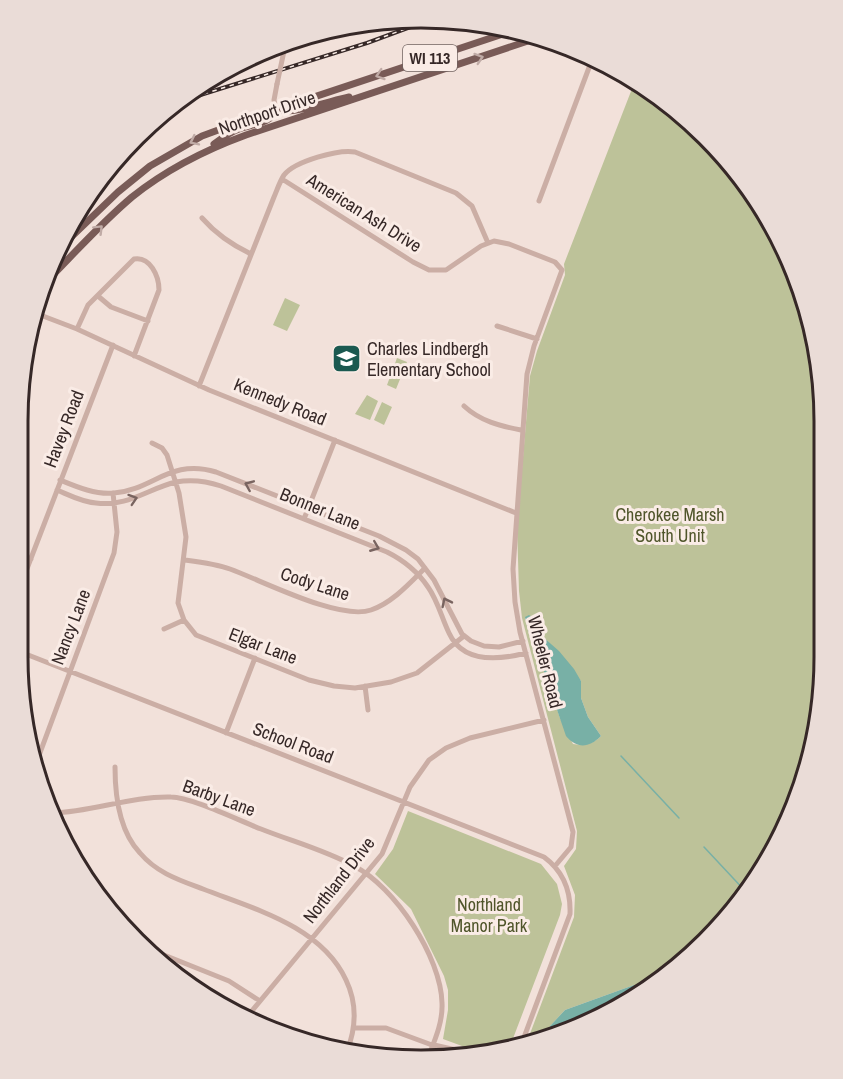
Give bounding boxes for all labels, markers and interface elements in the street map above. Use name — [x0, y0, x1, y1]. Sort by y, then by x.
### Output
road number: WI 113 — [403, 45, 457, 71]
one-way arrow — [473, 52, 484, 65]
one-way arrow — [375, 67, 386, 80]
street label: Northport Drive — [215, 84, 319, 141]
one-way arrow — [189, 133, 200, 145]
street label: American Ash Drive — [301, 167, 427, 258]
one-way arrow — [92, 226, 103, 237]
place label: Charles Lindbergh Elementary School — [367, 336, 491, 382]
school or university icon: Charles Lindbergh Elementary School — [330, 343, 362, 375]
street label: Kennedy Road — [230, 372, 330, 431]
street label: Havey Road — [37, 386, 90, 471]
one-way arrow — [244, 480, 255, 492]
street label: Bonner Lane — [276, 481, 364, 536]
one-way arrow — [127, 493, 138, 506]
park label: Cherokee Marsh South Unit — [615, 502, 725, 548]
one-way arrow — [369, 540, 380, 552]
street label: Cody Lane — [277, 561, 353, 606]
street label: Nancy Lane — [45, 586, 96, 668]
one-way arrow — [442, 598, 454, 609]
street label: Wheeler Road — [522, 613, 569, 711]
street label: Elgar Lane — [225, 621, 301, 670]
street label: School Road — [249, 716, 337, 769]
street label: Barby Lane — [179, 773, 259, 822]
street label: Northland Drive — [297, 831, 380, 928]
park label: Northland Manor Park — [451, 892, 528, 938]

